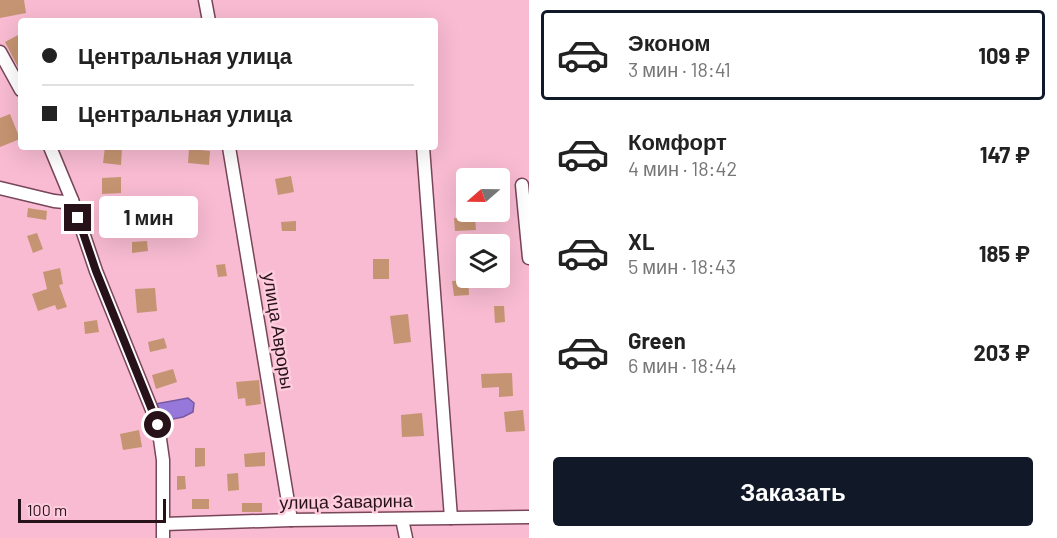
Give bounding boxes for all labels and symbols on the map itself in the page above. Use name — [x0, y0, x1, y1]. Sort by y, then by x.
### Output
north arrow — [456, 168, 510, 222]
callout: 1 мин — [99, 197, 198, 239]
route end — [64, 204, 91, 231]
street label: улица Авроры — [259, 271, 299, 391]
route start — [144, 411, 171, 438]
street label: улица Заварина — [279, 489, 414, 513]
scale bar — [18, 496, 166, 524]

